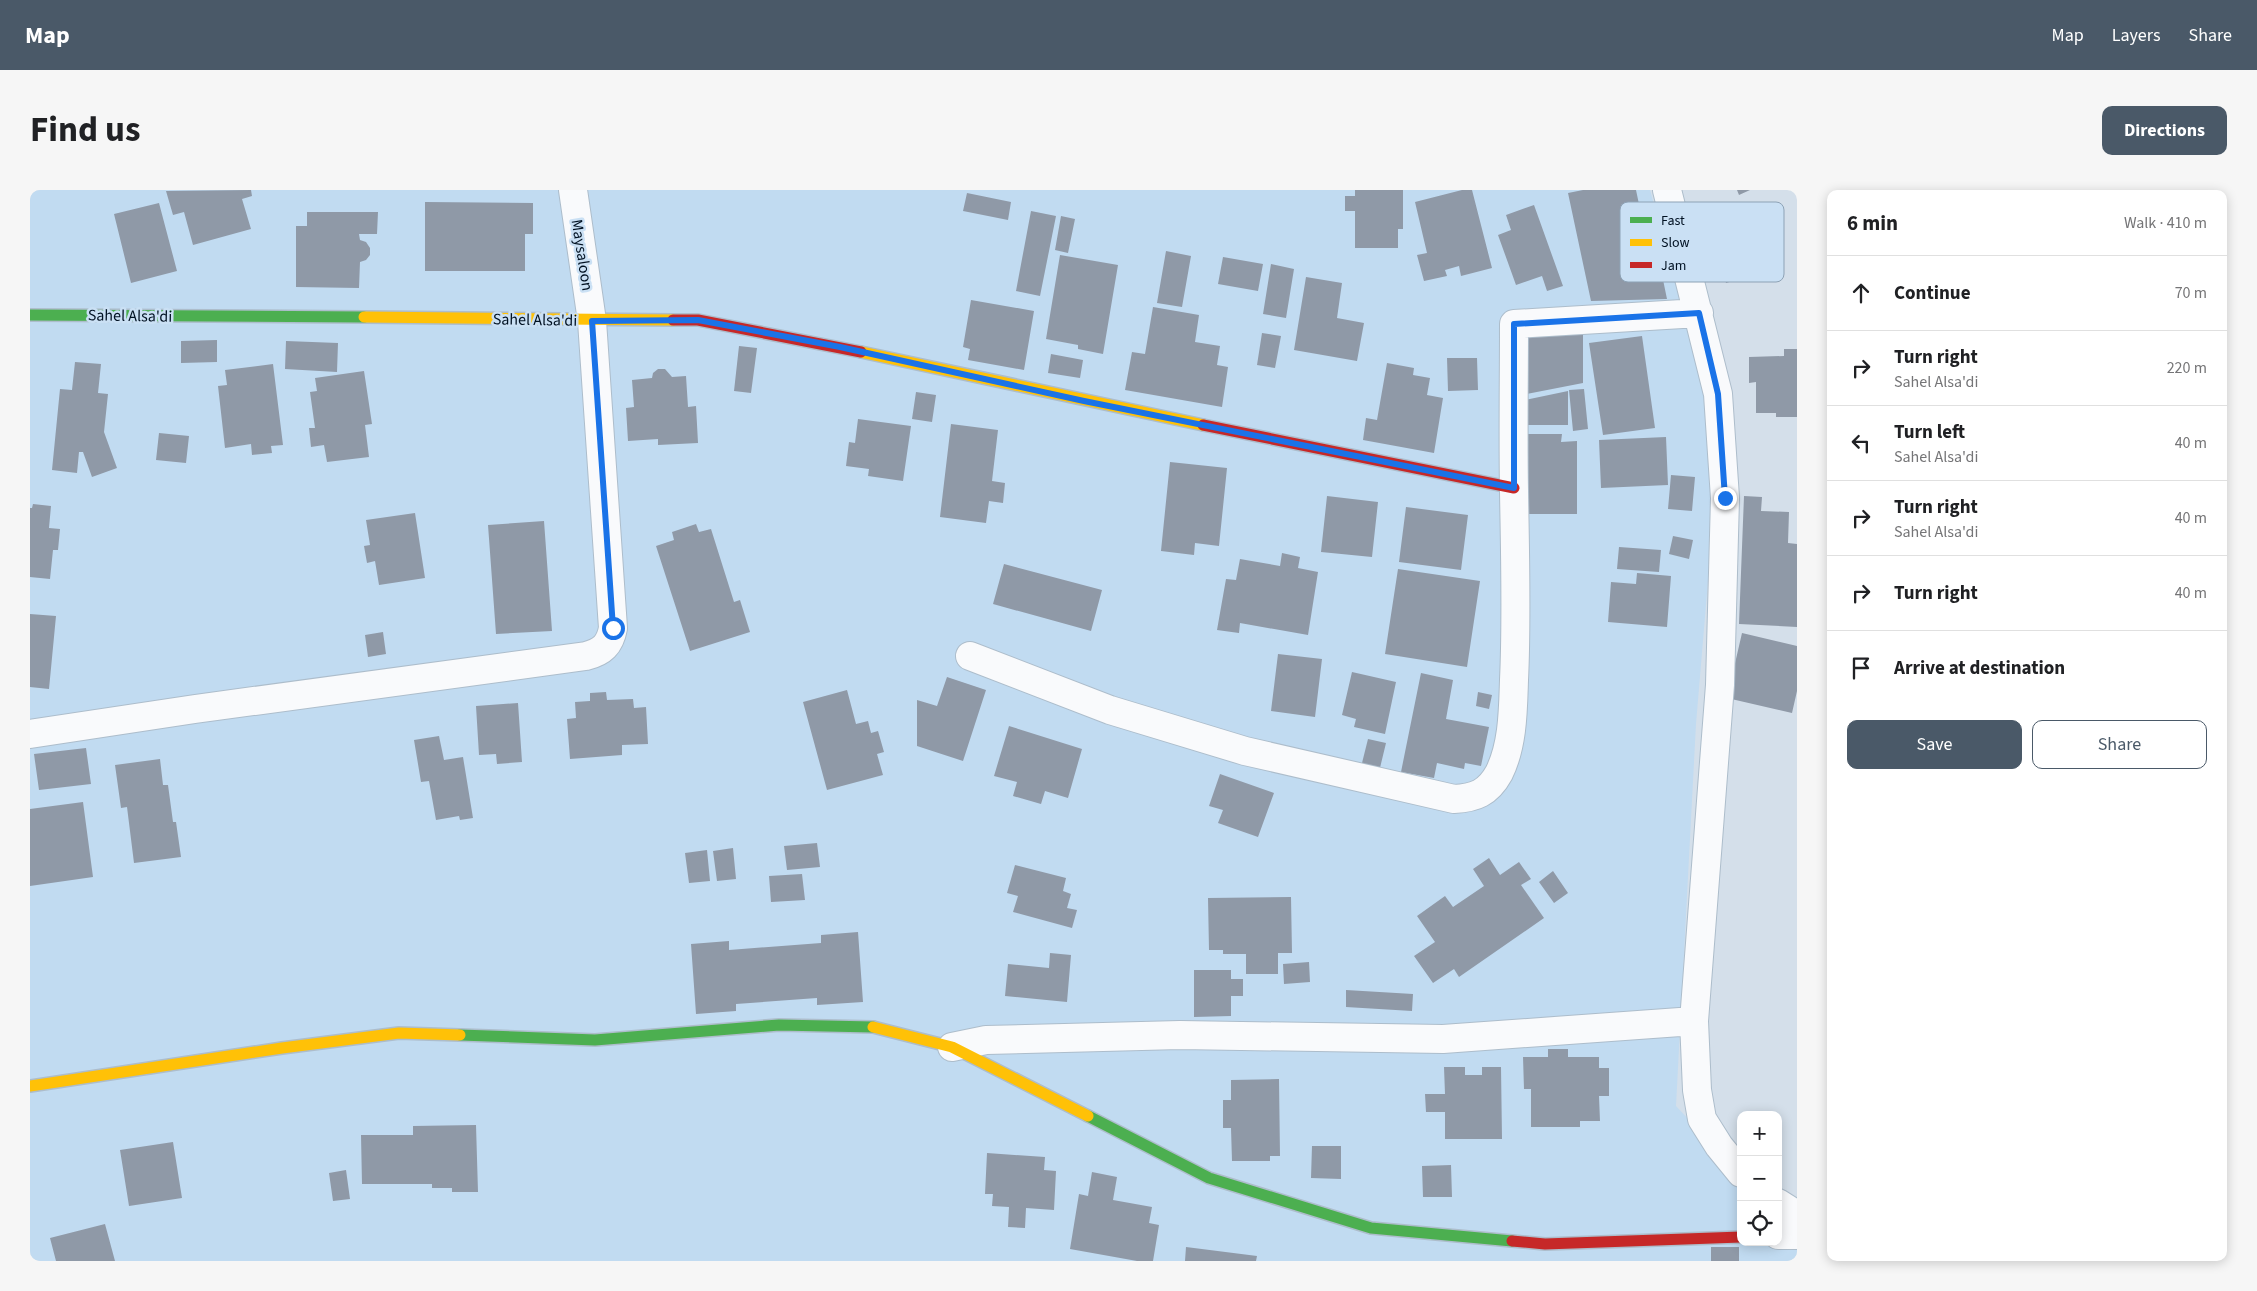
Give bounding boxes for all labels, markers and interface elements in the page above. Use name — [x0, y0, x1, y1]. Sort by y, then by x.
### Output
text: Map — [25, 18, 70, 53]
text: Map — [2052, 23, 2084, 48]
text: Layers — [2112, 23, 2161, 48]
text: Share — [2189, 23, 2232, 48]
text: Find us — [30, 105, 140, 155]
button: Directions — [2102, 106, 2227, 155]
legend — [1620, 202, 1784, 282]
text: 6 min — [1847, 208, 1898, 238]
text: Fast — [1661, 211, 1685, 231]
text: Walk · 410 m — [2124, 212, 2207, 234]
street label: Maysaloon — [565, 218, 599, 292]
text: Slow — [1661, 233, 1690, 253]
text: Jam — [1661, 256, 1686, 276]
icon: ahead — [1847, 279, 1875, 307]
text: Continue — [1894, 280, 1971, 307]
text: 70 m — [2175, 282, 2207, 304]
street label: Sahel Alsa'di — [88, 304, 172, 328]
street label: Sahel Alsa'di — [493, 308, 577, 332]
text: Turn right — [1894, 344, 1978, 371]
icon: right — [1847, 354, 1875, 382]
text: 220 m — [2167, 357, 2207, 379]
text: Sahel Alsa'di — [1894, 371, 1978, 393]
text: Turn left — [1894, 419, 1965, 446]
icon: left — [1847, 429, 1875, 457]
text: 40 m — [2175, 432, 2207, 454]
text: Sahel Alsa'di — [1894, 446, 1978, 468]
route end — [1714, 487, 1737, 510]
text: Turn right — [1894, 494, 1978, 521]
icon: right — [1847, 504, 1875, 532]
text: 40 m — [2175, 507, 2207, 529]
text: Sahel Alsa'di — [1894, 521, 1978, 543]
icon: right — [1847, 579, 1875, 607]
text: Turn right — [1894, 580, 1978, 607]
text: 40 m — [2175, 582, 2207, 604]
route start — [602, 617, 625, 640]
icon: arrive — [1847, 654, 1875, 682]
text: Arrive at destination — [1894, 655, 2065, 682]
button: Save — [1847, 720, 2022, 769]
button: Share — [2032, 720, 2207, 769]
map controls — [1737, 1111, 1782, 1246]
button: + — [1737, 1111, 1782, 1156]
button: − — [1737, 1156, 1782, 1201]
button: locate — [1737, 1201, 1782, 1246]

